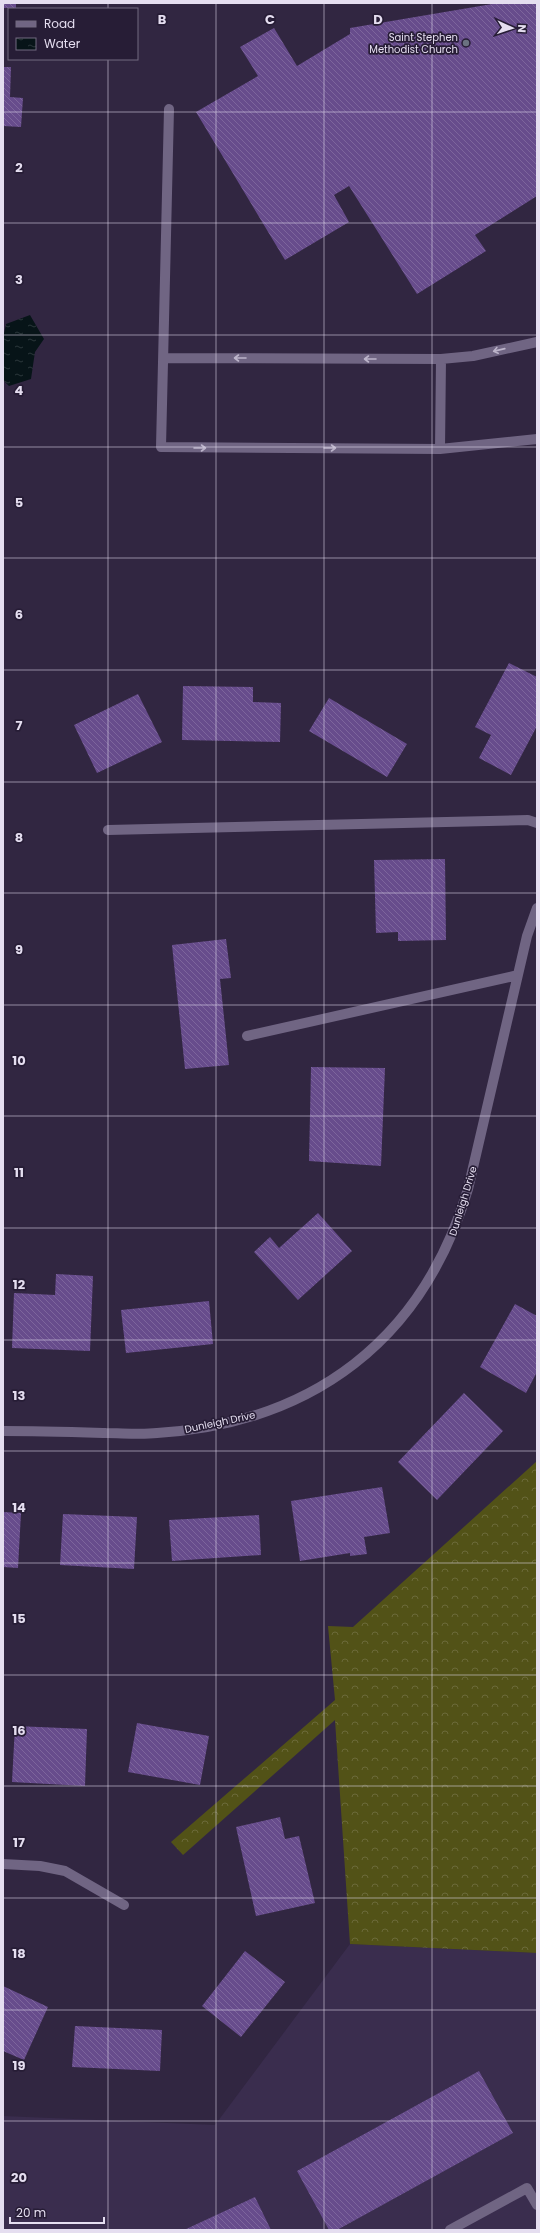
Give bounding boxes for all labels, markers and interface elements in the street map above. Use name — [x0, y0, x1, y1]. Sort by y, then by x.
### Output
legend — [8, 8, 138, 60]
north arrow — [492, 8, 532, 48]
text: B — [158, 10, 167, 29]
text: C — [265, 10, 275, 29]
text: D — [373, 10, 383, 29]
text: Road — [44, 15, 75, 32]
text: N — [514, 24, 530, 33]
place label: Saint Stephen Methodist Church — [369, 30, 458, 57]
text: Water — [44, 35, 81, 52]
marker: Saint Stephen Methodist Church — [461, 38, 471, 48]
text: 2 — [15, 158, 23, 177]
text: 3 — [15, 270, 23, 289]
one-way arrow — [493, 347, 506, 355]
one-way arrow — [234, 354, 247, 362]
one-way arrow — [364, 355, 377, 363]
text: 4 — [15, 381, 24, 400]
one-way arrow — [193, 444, 206, 452]
one-way arrow — [323, 444, 336, 452]
text: 5 — [15, 493, 23, 512]
text: 6 — [15, 605, 23, 624]
text: 7 — [16, 716, 23, 735]
text: 8 — [15, 828, 23, 847]
text: 9 — [15, 940, 23, 959]
text: 10 — [12, 1051, 26, 1070]
text: 11 — [14, 1163, 24, 1182]
street label: Dunleigh Drive — [445, 1164, 481, 1238]
text: 12 — [13, 1275, 26, 1294]
text: 13 — [13, 1386, 26, 1405]
street label: Dunleigh Drive — [183, 1407, 257, 1437]
text: 14 — [12, 1498, 26, 1517]
text: 15 — [12, 1609, 26, 1628]
text: 16 — [12, 1721, 26, 1740]
text: 17 — [13, 1833, 25, 1852]
text: 18 — [12, 1944, 26, 1963]
text: 19 — [13, 2056, 25, 2075]
text: 20 — [11, 2168, 27, 2187]
scale bar — [10, 2199, 104, 2225]
text: 20 m — [16, 2204, 46, 2221]

